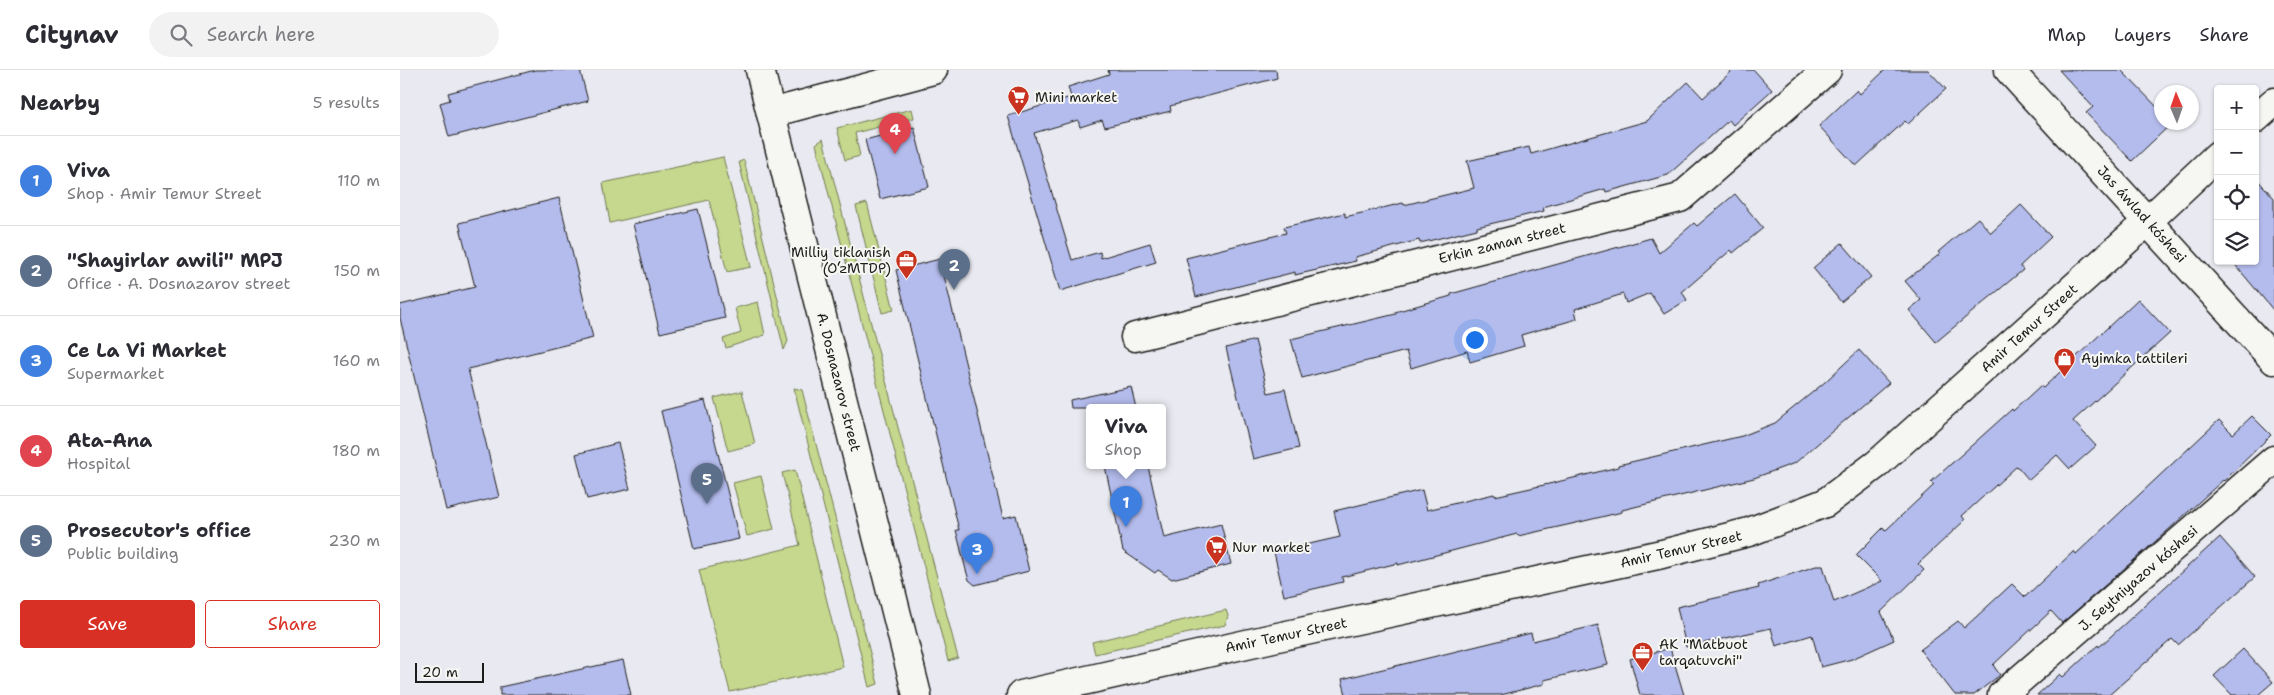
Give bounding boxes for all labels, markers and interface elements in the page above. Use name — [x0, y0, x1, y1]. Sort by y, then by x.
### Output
search box — [149, 12, 499, 57]
text: Citynav — [25, 19, 119, 51]
icon: search — [167, 21, 195, 49]
text: Search here — [207, 22, 315, 47]
text: Map — [2048, 23, 2086, 47]
text: Layers — [2114, 23, 2171, 47]
text: Share — [2199, 23, 2249, 47]
supermarket icon: Mini market — [1007, 85, 1031, 116]
north arrow — [2154, 85, 2199, 130]
map controls — [2214, 85, 2259, 265]
button: + — [2214, 85, 2259, 130]
place label: Mini market — [1035, 88, 1117, 106]
text: Nearby — [20, 89, 100, 117]
text: 5 results — [313, 92, 380, 113]
pin: 4 — [879, 113, 911, 154]
button: − — [2214, 130, 2259, 175]
text: Viva — [67, 158, 110, 183]
street label: Jas áwlad kóshesi — [2094, 162, 2190, 266]
text: 1 — [32, 170, 40, 191]
text: 110 m — [337, 170, 380, 191]
button: locate — [2214, 175, 2259, 220]
text: Shop · Amir Temur Street — [67, 183, 262, 204]
street label: Erkin zaman street — [1437, 219, 1567, 267]
button: layers — [2214, 220, 2259, 265]
place label: Milliy tiklanish (O‘zMTDP) — [791, 243, 891, 277]
text: "Shayirlar awili" MPJ — [67, 248, 283, 273]
office icon: Milliy tiklanish (O‘zMTDP) — [895, 248, 919, 279]
pin: 2 — [938, 249, 970, 290]
text: 2 — [30, 260, 42, 281]
text: 150 m — [333, 260, 380, 281]
text: Office · A. Dosnazarov street — [67, 273, 291, 294]
street label: Amir Temur Street — [1977, 280, 2081, 376]
street label: A. Dosnazarov street — [813, 311, 865, 453]
your location — [1462, 327, 1488, 353]
text: Ce La Vi Market — [67, 338, 226, 363]
shop icon: Ayimka tattileri — [2053, 346, 2077, 377]
place label: Ayimka tattileri — [2081, 349, 2188, 367]
text: 3 — [30, 350, 42, 371]
text: 160 m — [333, 350, 380, 371]
text: Supermarket — [67, 363, 164, 384]
popup — [1086, 404, 1166, 469]
text: Viva — [1104, 414, 1148, 439]
text: Ata-Ana — [67, 428, 152, 453]
text: Shop — [1104, 439, 1142, 460]
text: 4 — [30, 440, 42, 461]
text: 180 m — [332, 440, 380, 461]
text: Hospital — [67, 453, 130, 474]
pin: 5 — [691, 463, 723, 504]
pin: 1 — [1110, 486, 1142, 527]
text: Prosecutor's office — [67, 518, 251, 543]
street label: J. Seytniyazov kóshesi — [2075, 521, 2201, 635]
street label: Amir Temur Street — [1618, 526, 1744, 572]
text: 5 — [31, 530, 41, 551]
text: 230 m — [328, 530, 380, 551]
pin: 3 — [961, 533, 993, 574]
supermarket icon: Nur market — [1204, 535, 1228, 566]
place label: Nur market — [1232, 538, 1310, 556]
text: Public building — [67, 543, 179, 564]
button: Save — [20, 600, 195, 648]
button: Share — [205, 600, 380, 648]
street label: Amir Temur Street — [1223, 613, 1349, 657]
place label: AK "Matbuot tarqatuvchi" — [1659, 635, 1748, 669]
office icon: AK "Matbuot tarqatuvchi" — [1631, 640, 1655, 671]
scale bar — [415, 660, 484, 683]
text: 20 m — [422, 663, 458, 681]

